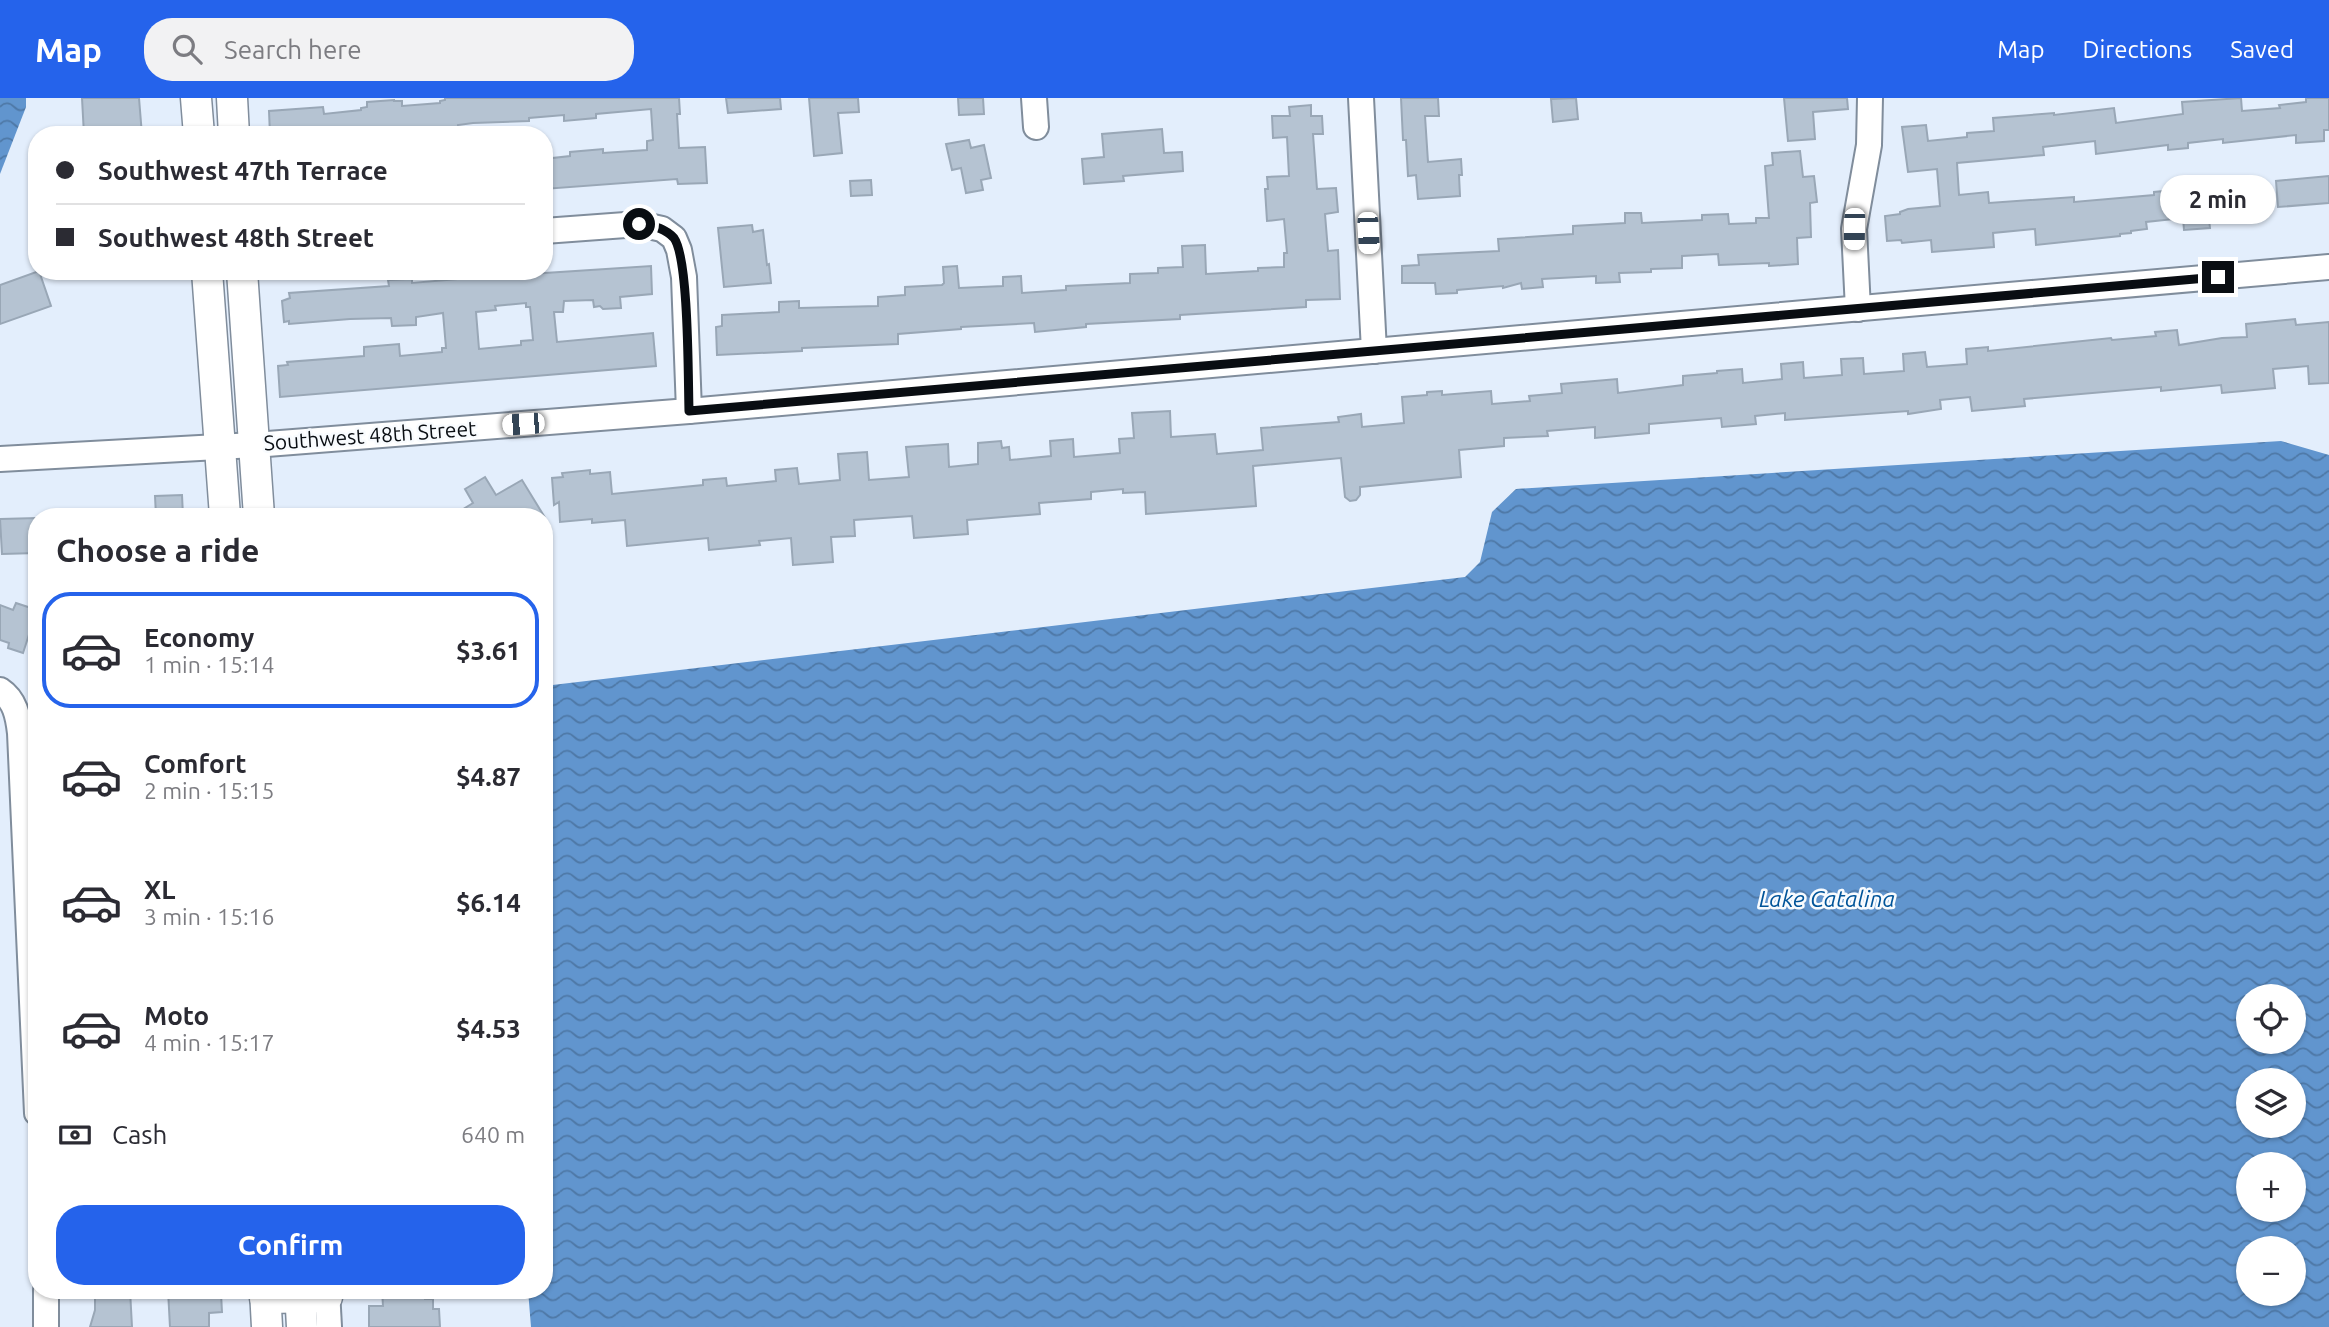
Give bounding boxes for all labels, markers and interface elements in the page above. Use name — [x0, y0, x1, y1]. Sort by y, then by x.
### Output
search box — [144, 18, 634, 81]
icon: search — [168, 30, 206, 68]
text: Map — [35, 31, 102, 68]
text: Search here — [224, 35, 362, 64]
text: Map — [1997, 36, 2044, 63]
text: Directions — [2082, 36, 2192, 63]
text: Saved — [2230, 36, 2294, 63]
text: Southwest 47th Terrace — [98, 156, 388, 185]
callout: 2 min — [2160, 176, 2276, 225]
text: 2 min — [2189, 187, 2247, 212]
route start — [623, 208, 655, 240]
car — [1844, 208, 1865, 250]
car — [1357, 211, 1380, 255]
text: Southwest 48th Street — [98, 223, 374, 252]
route end — [2202, 261, 2234, 293]
car — [502, 412, 545, 436]
street label: Southwest 48th Street — [263, 416, 477, 454]
text: Choose a ride — [56, 532, 259, 568]
icon: car — [60, 619, 123, 682]
text: Economy — [144, 623, 254, 652]
text: $3.61 — [456, 636, 521, 665]
text: 1 min · 15:14 — [144, 652, 275, 677]
icon: car — [60, 745, 123, 808]
text: Comfort — [144, 749, 247, 778]
text: $4.87 — [456, 762, 521, 791]
text: 2 min · 15:15 — [144, 778, 275, 803]
icon: car — [60, 871, 123, 934]
text: XL — [144, 875, 175, 904]
water label: Lake Catalina — [1759, 886, 1895, 911]
text: $6.14 — [456, 888, 521, 917]
text: 3 min · 15:16 — [144, 904, 275, 929]
map controls — [2236, 984, 2306, 1306]
button: locate — [2236, 984, 2306, 1054]
icon: car — [60, 997, 123, 1060]
text: Moto — [144, 1001, 209, 1030]
text: $4.53 — [456, 1014, 521, 1043]
text: 4 min · 15:17 — [144, 1030, 275, 1055]
button: layers — [2236, 1068, 2306, 1138]
icon: cash — [56, 1116, 94, 1154]
text: Cash — [112, 1120, 167, 1149]
text: 640 m — [461, 1122, 525, 1147]
button: + — [2236, 1152, 2306, 1222]
button: Confirm — [56, 1205, 525, 1285]
button: − — [2236, 1236, 2306, 1306]

